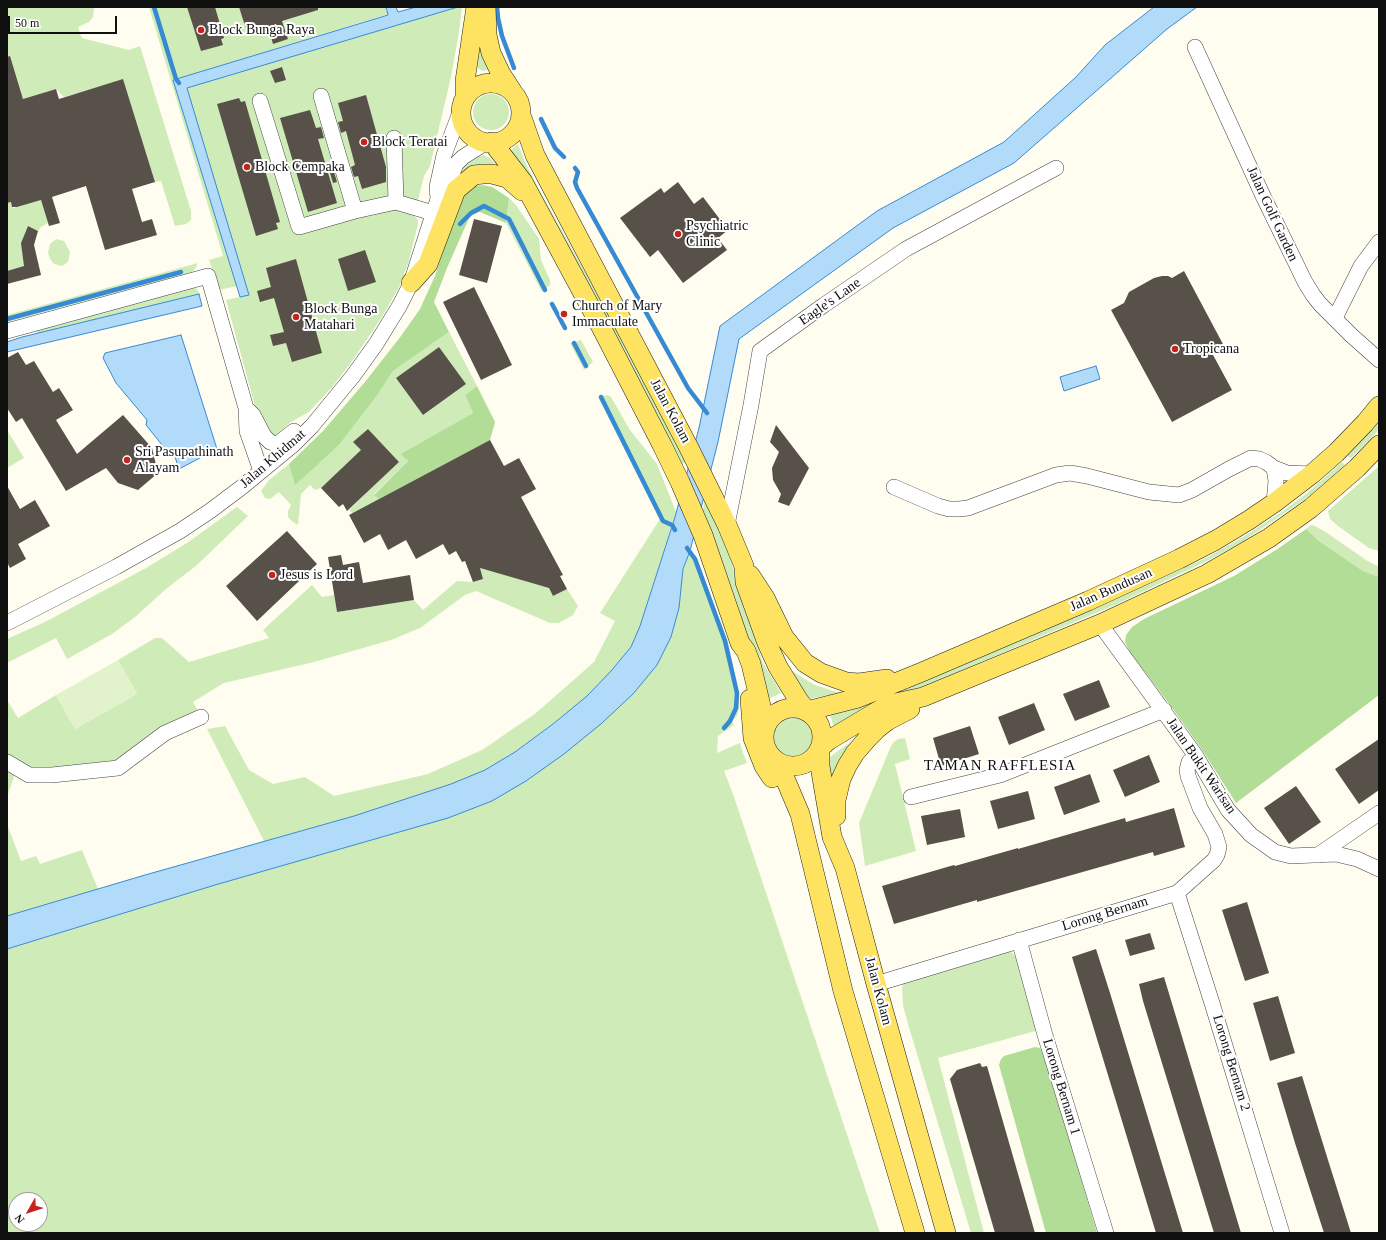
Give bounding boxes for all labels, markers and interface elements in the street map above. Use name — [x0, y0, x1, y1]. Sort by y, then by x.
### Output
scale bar — [10, 8, 119, 34]
text: 50 m — [15, 16, 39, 30]
place label: Block Bunga Raya — [209, 22, 315, 38]
marker: Block Bunga Raya — [196, 25, 206, 35]
place label: Block Teratai — [372, 134, 448, 150]
marker: Block Teratai — [359, 137, 369, 147]
place label: Block Cempaka — [255, 159, 345, 175]
marker: Block Cempaka — [242, 162, 252, 172]
street label: Jalan Golf Garden — [1243, 164, 1301, 264]
place label: Psychiatric Clinic — [686, 218, 748, 250]
marker: Psychiatric Clinic — [673, 229, 683, 239]
street label: Eagle's Lane — [796, 275, 864, 329]
place label: Church of Mary Immaculate — [572, 298, 662, 330]
place label: Block Bunga Matahari — [304, 301, 377, 334]
marker: Church of Mary Immaculate — [559, 309, 569, 319]
marker: Block Bunga Matahari — [291, 312, 301, 322]
place label: Tropicana — [1183, 341, 1239, 357]
marker: Tropicana — [1170, 344, 1180, 354]
street label: Jalan Kolam — [646, 376, 694, 446]
street label: Jalan Khidmat — [237, 426, 309, 492]
place label: Sri Pasupathinath Alayam — [135, 444, 233, 476]
marker: Sri Pasupathinath Alayam — [122, 455, 132, 465]
street label: Jalan Bundusan — [1067, 564, 1155, 616]
place label: Jesus is Lord — [280, 567, 353, 583]
marker: Jesus is Lord — [267, 570, 277, 580]
street label: Jalan Bukit Warisan — [1163, 715, 1239, 817]
district label: TAMAN RAFFLESIA — [924, 757, 1076, 775]
street label: Lorong Bernam — [1060, 893, 1150, 935]
street label: Jalan Kolam — [861, 955, 895, 1027]
street label: Lorong Bernam 2 — [1208, 1013, 1254, 1113]
street label: Lorong Bernam 1 — [1038, 1037, 1084, 1137]
north arrow — [8, 1192, 48, 1232]
text: N — [12, 1212, 27, 1226]

